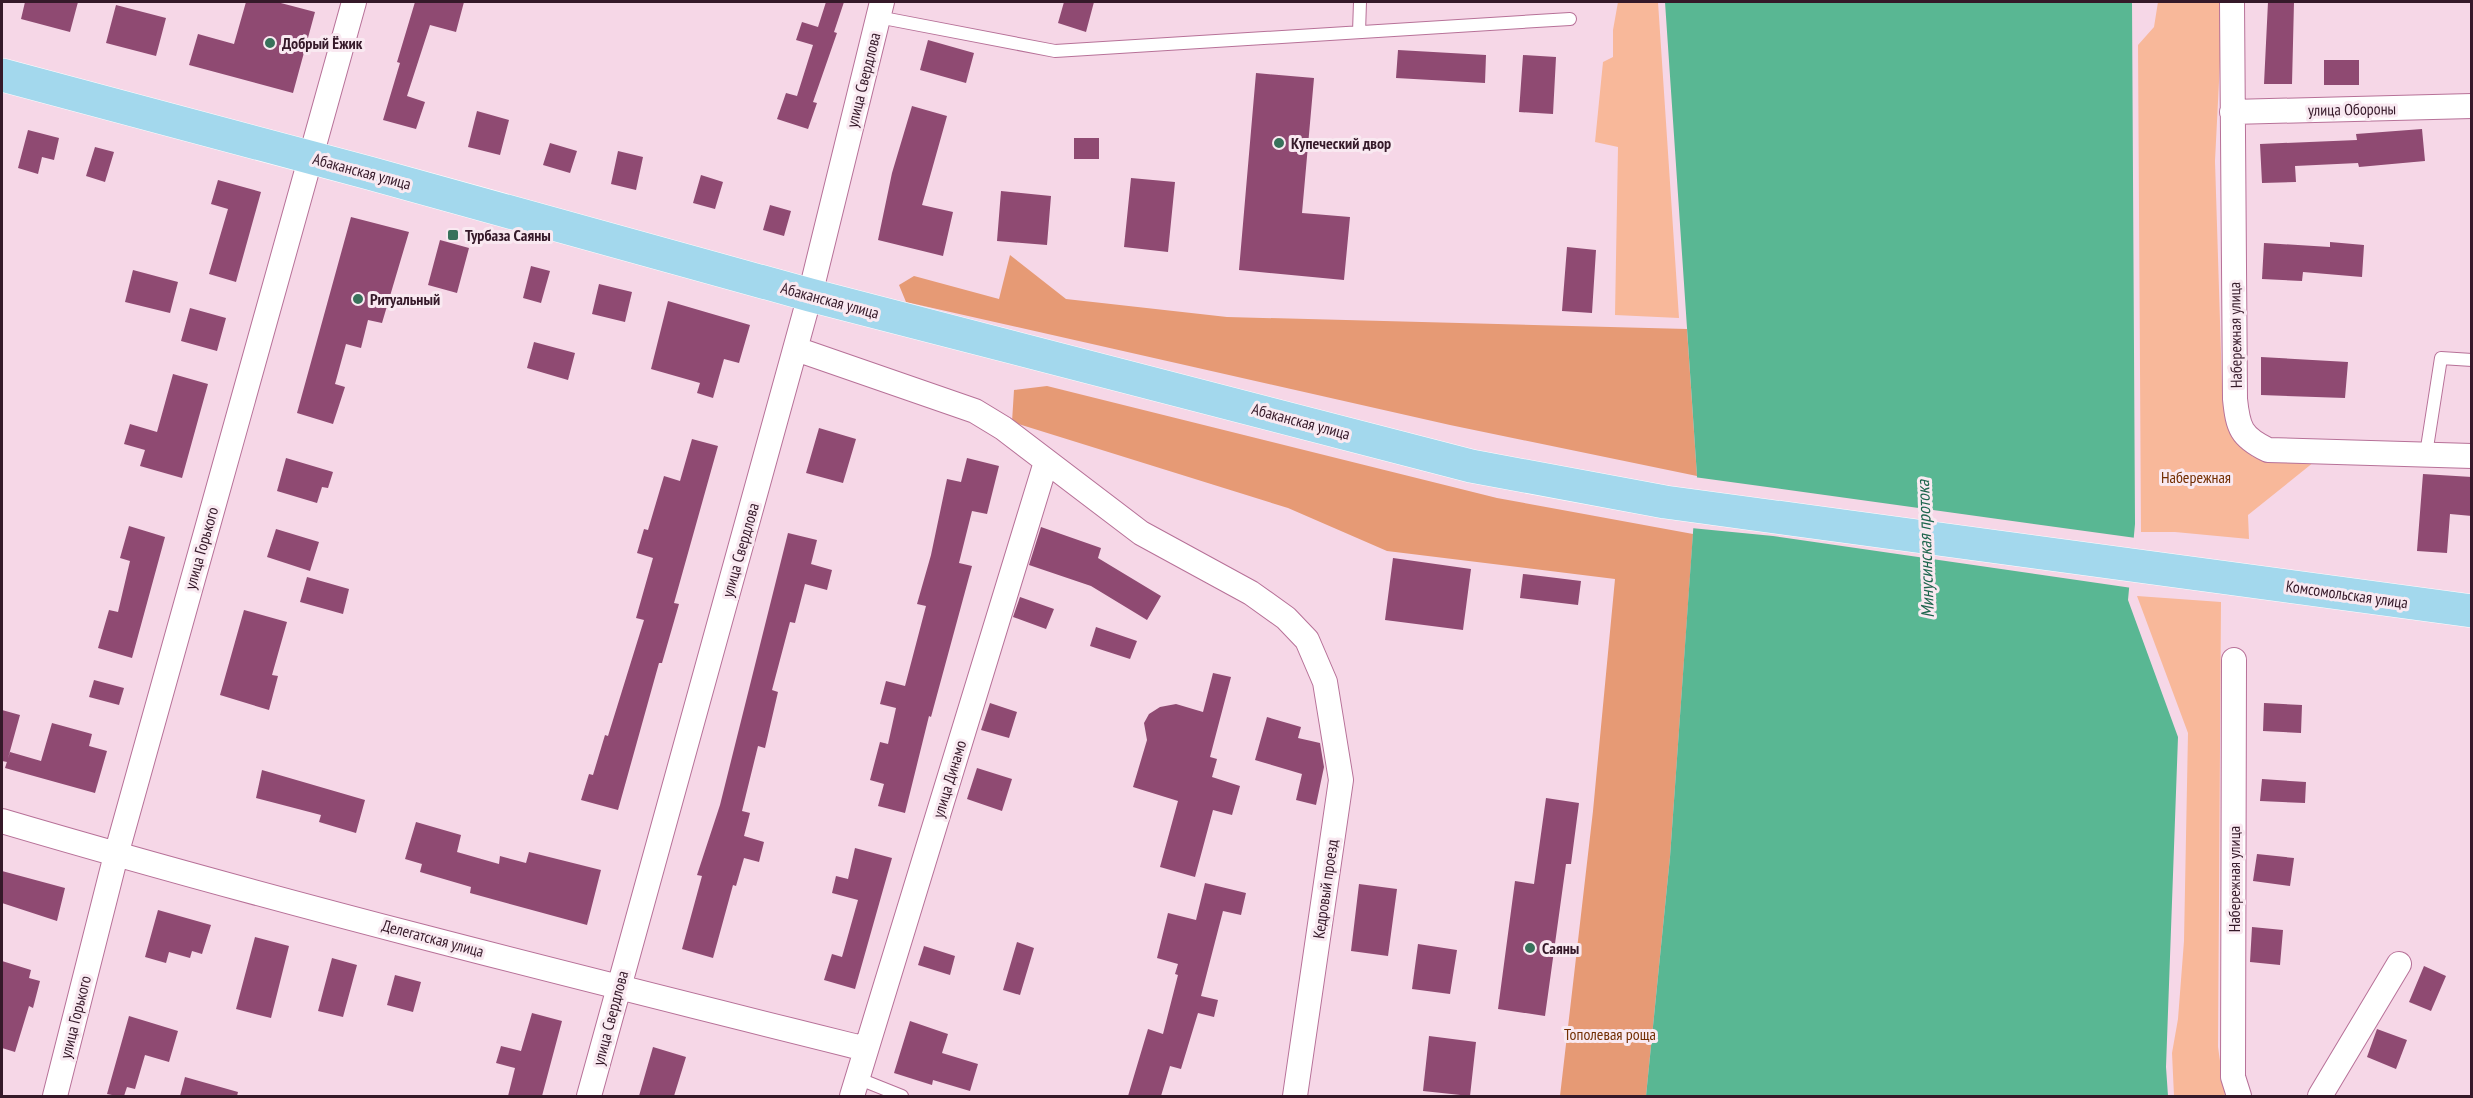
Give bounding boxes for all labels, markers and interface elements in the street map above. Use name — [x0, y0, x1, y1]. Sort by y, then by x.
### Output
street label: улица Свердлова — [842, 30, 884, 130]
place label: Добрый Ёжик — [282, 33, 363, 53]
marker: Добрый Ёжик — [263, 36, 277, 50]
street label: улица Обороны — [2308, 98, 2396, 120]
place label: Купеческий двор — [1291, 133, 1391, 153]
marker: Купеческий двор — [1272, 136, 1286, 150]
street label: Абаканская улица — [311, 148, 413, 194]
place label: Турбаза Саяны — [465, 225, 551, 245]
marker: Турбаза Саяны — [446, 228, 460, 242]
street label: Абаканская улица — [779, 277, 881, 323]
street label: Набережная улица — [2224, 282, 2246, 388]
place label: Ритуальный — [370, 289, 440, 309]
marker: Ритуальный — [351, 292, 365, 306]
street label: Абаканская улица — [1250, 398, 1352, 444]
park label: Набережная — [2161, 467, 2231, 487]
water label: Минусинская протока — [1911, 479, 1939, 618]
street label: улица Свердлова — [717, 501, 763, 599]
street label: улица Горького — [180, 504, 222, 592]
street label: Комсомольская улица — [2285, 576, 2409, 612]
street label: улица Динамо — [928, 738, 970, 820]
street label: Набережная улица — [2224, 826, 2244, 932]
street label: Кедровый проезд — [1308, 838, 1342, 940]
street label: Делегатская улица — [380, 915, 486, 961]
place label: Саяны — [1542, 938, 1579, 958]
marker: Саяны — [1523, 941, 1537, 955]
street label: улица Свердлова — [588, 968, 632, 1068]
street label: улица Горького — [55, 973, 95, 1061]
park label: Тополевая роща — [1564, 1024, 1656, 1044]

